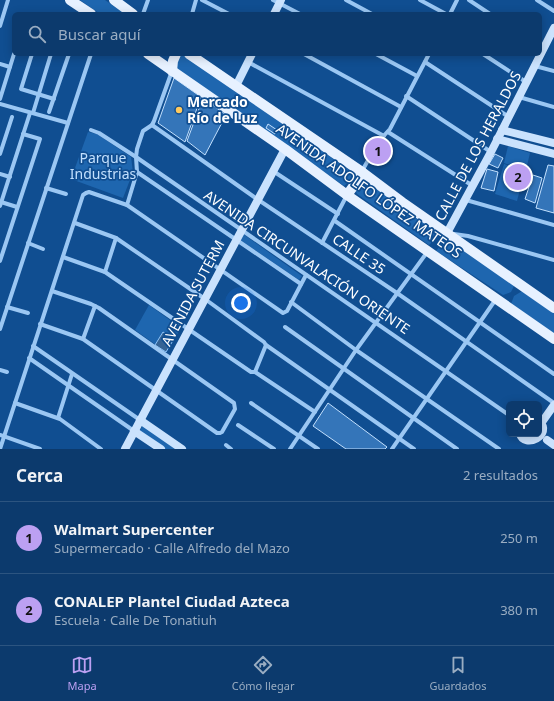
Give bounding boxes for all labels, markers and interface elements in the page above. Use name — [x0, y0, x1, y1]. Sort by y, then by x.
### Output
search box — [12, 12, 542, 56]
icon: search — [26, 23, 48, 45]
text: Buscar aquí — [58, 24, 141, 44]
street label: CALLE DE LOS HERALDOS — [430, 67, 525, 224]
place label: Mercado Río de Luz — [187, 92, 258, 127]
marker: Mercado Río de Luz — [174, 105, 184, 115]
street label: AVENIDA ADOLFO LÓPEZ MATEOS — [273, 119, 466, 262]
pin: 1 — [365, 136, 391, 166]
park label: Parque Industrias — [70, 148, 136, 183]
pin: 2 — [505, 162, 531, 192]
street label: AVENIDA CIRCUNVALACIÓN ORIENTE — [201, 185, 414, 338]
street label: CALLE 35 — [329, 229, 389, 278]
street label: AVENIDA SUTERM — [157, 236, 229, 349]
your location — [231, 293, 251, 313]
map controls — [506, 401, 542, 437]
button: locate — [506, 401, 542, 437]
text: Cerca — [16, 464, 63, 487]
text: 2 resultados — [463, 466, 538, 484]
text: Walmart Supercenter — [54, 519, 214, 539]
text: 1 — [25, 529, 33, 547]
text: 250 m — [500, 529, 538, 547]
text: Supermercado · Calle Alfredo del Mazo — [54, 539, 290, 557]
text: CONALEP Plantel Ciudad Azteca — [54, 591, 290, 611]
text: 2 — [25, 601, 33, 619]
text: 380 m — [500, 601, 538, 619]
text: Escuela · Calle De Tonatiuh — [54, 611, 217, 629]
tab: Mapa — [68, 654, 97, 693]
tab: Cómo llegar — [232, 654, 294, 693]
tab: Guardados — [430, 654, 486, 693]

